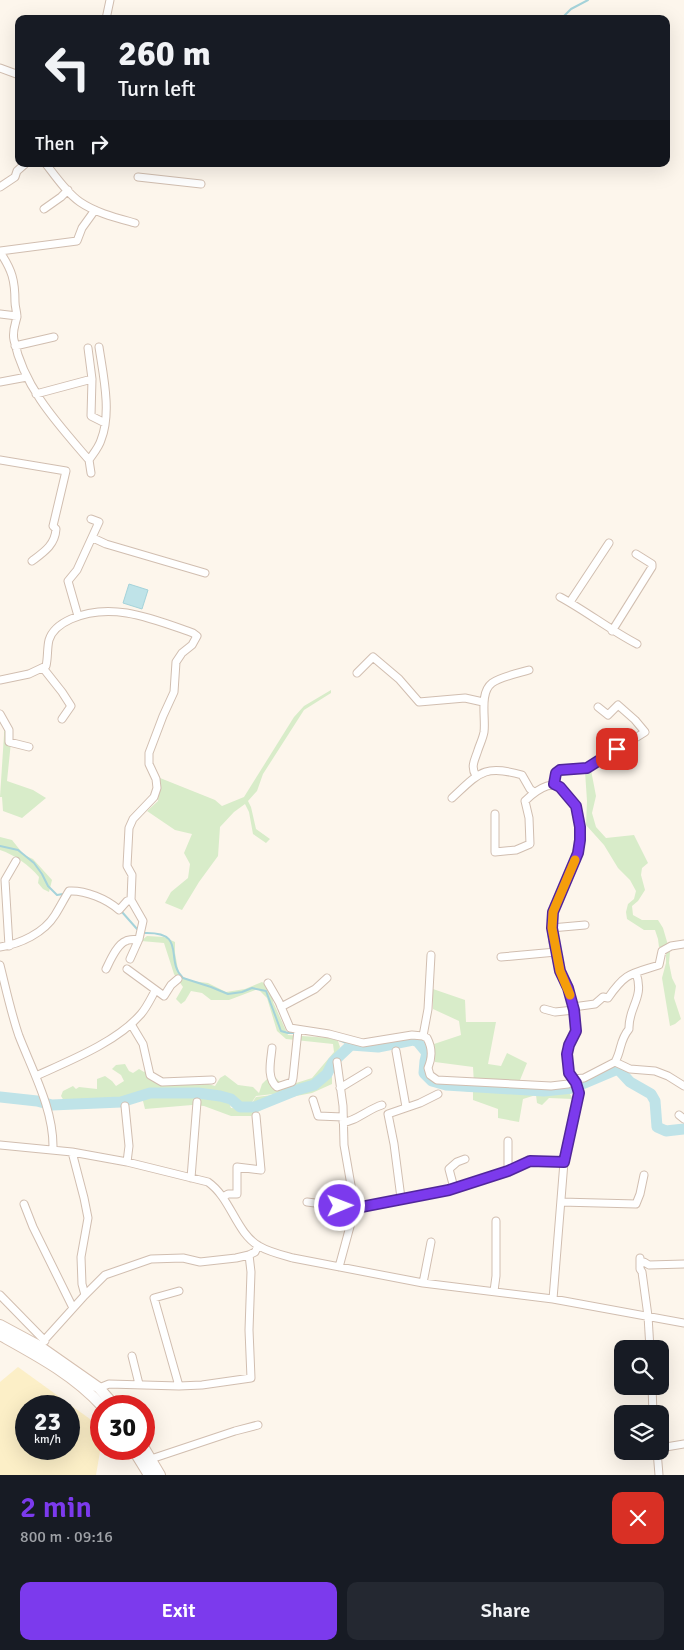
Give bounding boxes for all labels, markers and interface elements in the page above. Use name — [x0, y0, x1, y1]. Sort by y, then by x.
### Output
text: 260 m — [118, 32, 211, 75]
icon: left — [35, 35, 100, 100]
text: Turn left — [118, 75, 196, 102]
icon: right — [85, 130, 113, 158]
text: Then — [35, 132, 75, 156]
pin — [596, 728, 638, 770]
icon: arrive — [603, 735, 631, 763]
position arrow — [313, 1179, 365, 1231]
map controls — [614, 1340, 669, 1460]
button: search — [614, 1340, 669, 1395]
speed limit sign: 30 — [90, 1395, 155, 1460]
button: layers — [614, 1405, 669, 1460]
text: 23 — [34, 1406, 61, 1437]
text: km/h — [34, 1432, 61, 1447]
text: 2 min — [20, 1489, 92, 1526]
button: close — [612, 1492, 664, 1544]
text: 800 m · 09:16 — [20, 1527, 113, 1547]
button: Exit — [20, 1582, 337, 1640]
button: Share — [347, 1582, 664, 1640]

